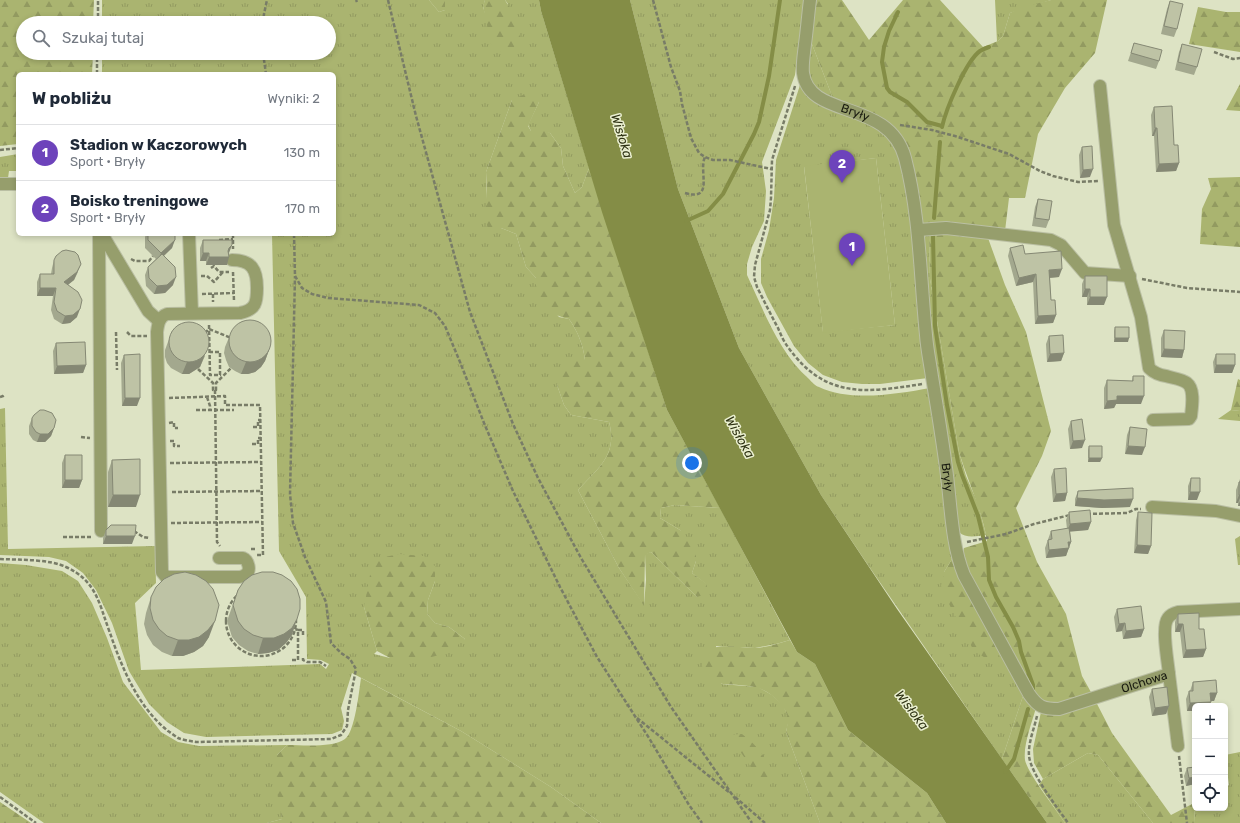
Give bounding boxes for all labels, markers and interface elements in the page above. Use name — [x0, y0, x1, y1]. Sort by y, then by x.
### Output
search box — [16, 16, 336, 60]
icon: search — [30, 27, 52, 49]
text: Szukaj tutaj — [62, 29, 144, 47]
text: W pobliżu — [32, 88, 111, 108]
text: Wyniki: 2 — [267, 91, 320, 106]
street label: Bryły — [839, 101, 872, 124]
water label: Wisłoka — [608, 112, 636, 160]
text: Stadion w Kaczorowych — [70, 136, 247, 154]
text: 1 — [42, 145, 48, 160]
text: 130 m — [284, 145, 320, 160]
pin: 2 — [829, 150, 855, 183]
text: Sport · Bryły — [70, 154, 146, 169]
text: Boisko treningowe — [70, 192, 209, 210]
text: 2 — [41, 201, 49, 216]
text: 170 m — [285, 201, 320, 216]
text: Sport · Bryły — [70, 210, 146, 225]
pin: 1 — [839, 233, 865, 266]
water label: Wisłoka — [722, 413, 758, 461]
your location — [682, 453, 702, 473]
street label: Bryły — [938, 462, 956, 493]
street label: Olchowa — [1119, 668, 1169, 696]
water label: Wisłoka — [892, 687, 932, 733]
map controls — [1192, 703, 1228, 811]
button: + — [1192, 703, 1228, 739]
button: − — [1192, 739, 1228, 775]
button: locate — [1192, 775, 1228, 811]

